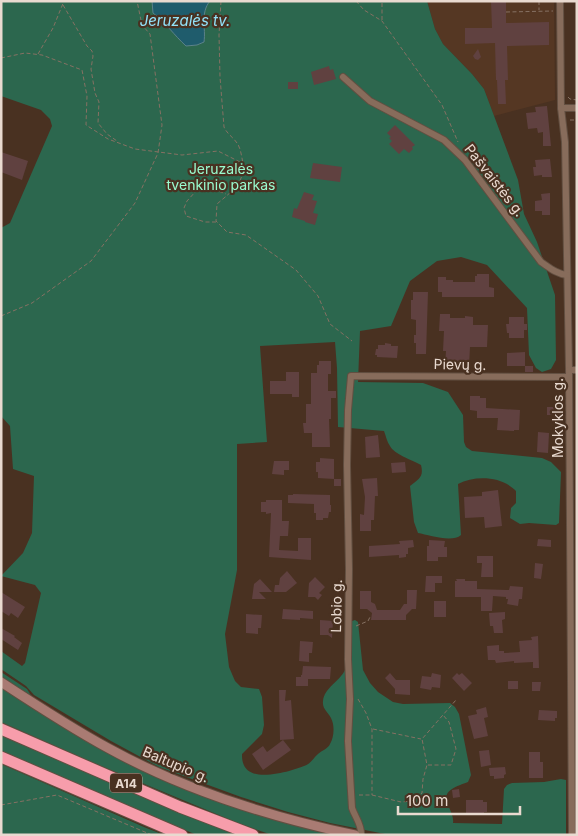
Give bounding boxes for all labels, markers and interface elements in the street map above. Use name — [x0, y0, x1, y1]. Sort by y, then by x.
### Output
water label: Jeruzalės tv. — [140, 11, 230, 30]
street label: Pašvaistės g. — [461, 140, 529, 220]
park label: Jeruzalės tvenkinio parkas — [167, 160, 275, 193]
street label: Pievų g. — [433, 355, 487, 373]
street label: Mokyklos g. — [549, 378, 566, 458]
street label: Lobio g. — [327, 579, 345, 633]
street label: Baltupio g. — [140, 742, 212, 786]
road number: A14 — [110, 774, 142, 792]
scale bar — [398, 784, 520, 816]
text: 100 m — [406, 791, 448, 810]

